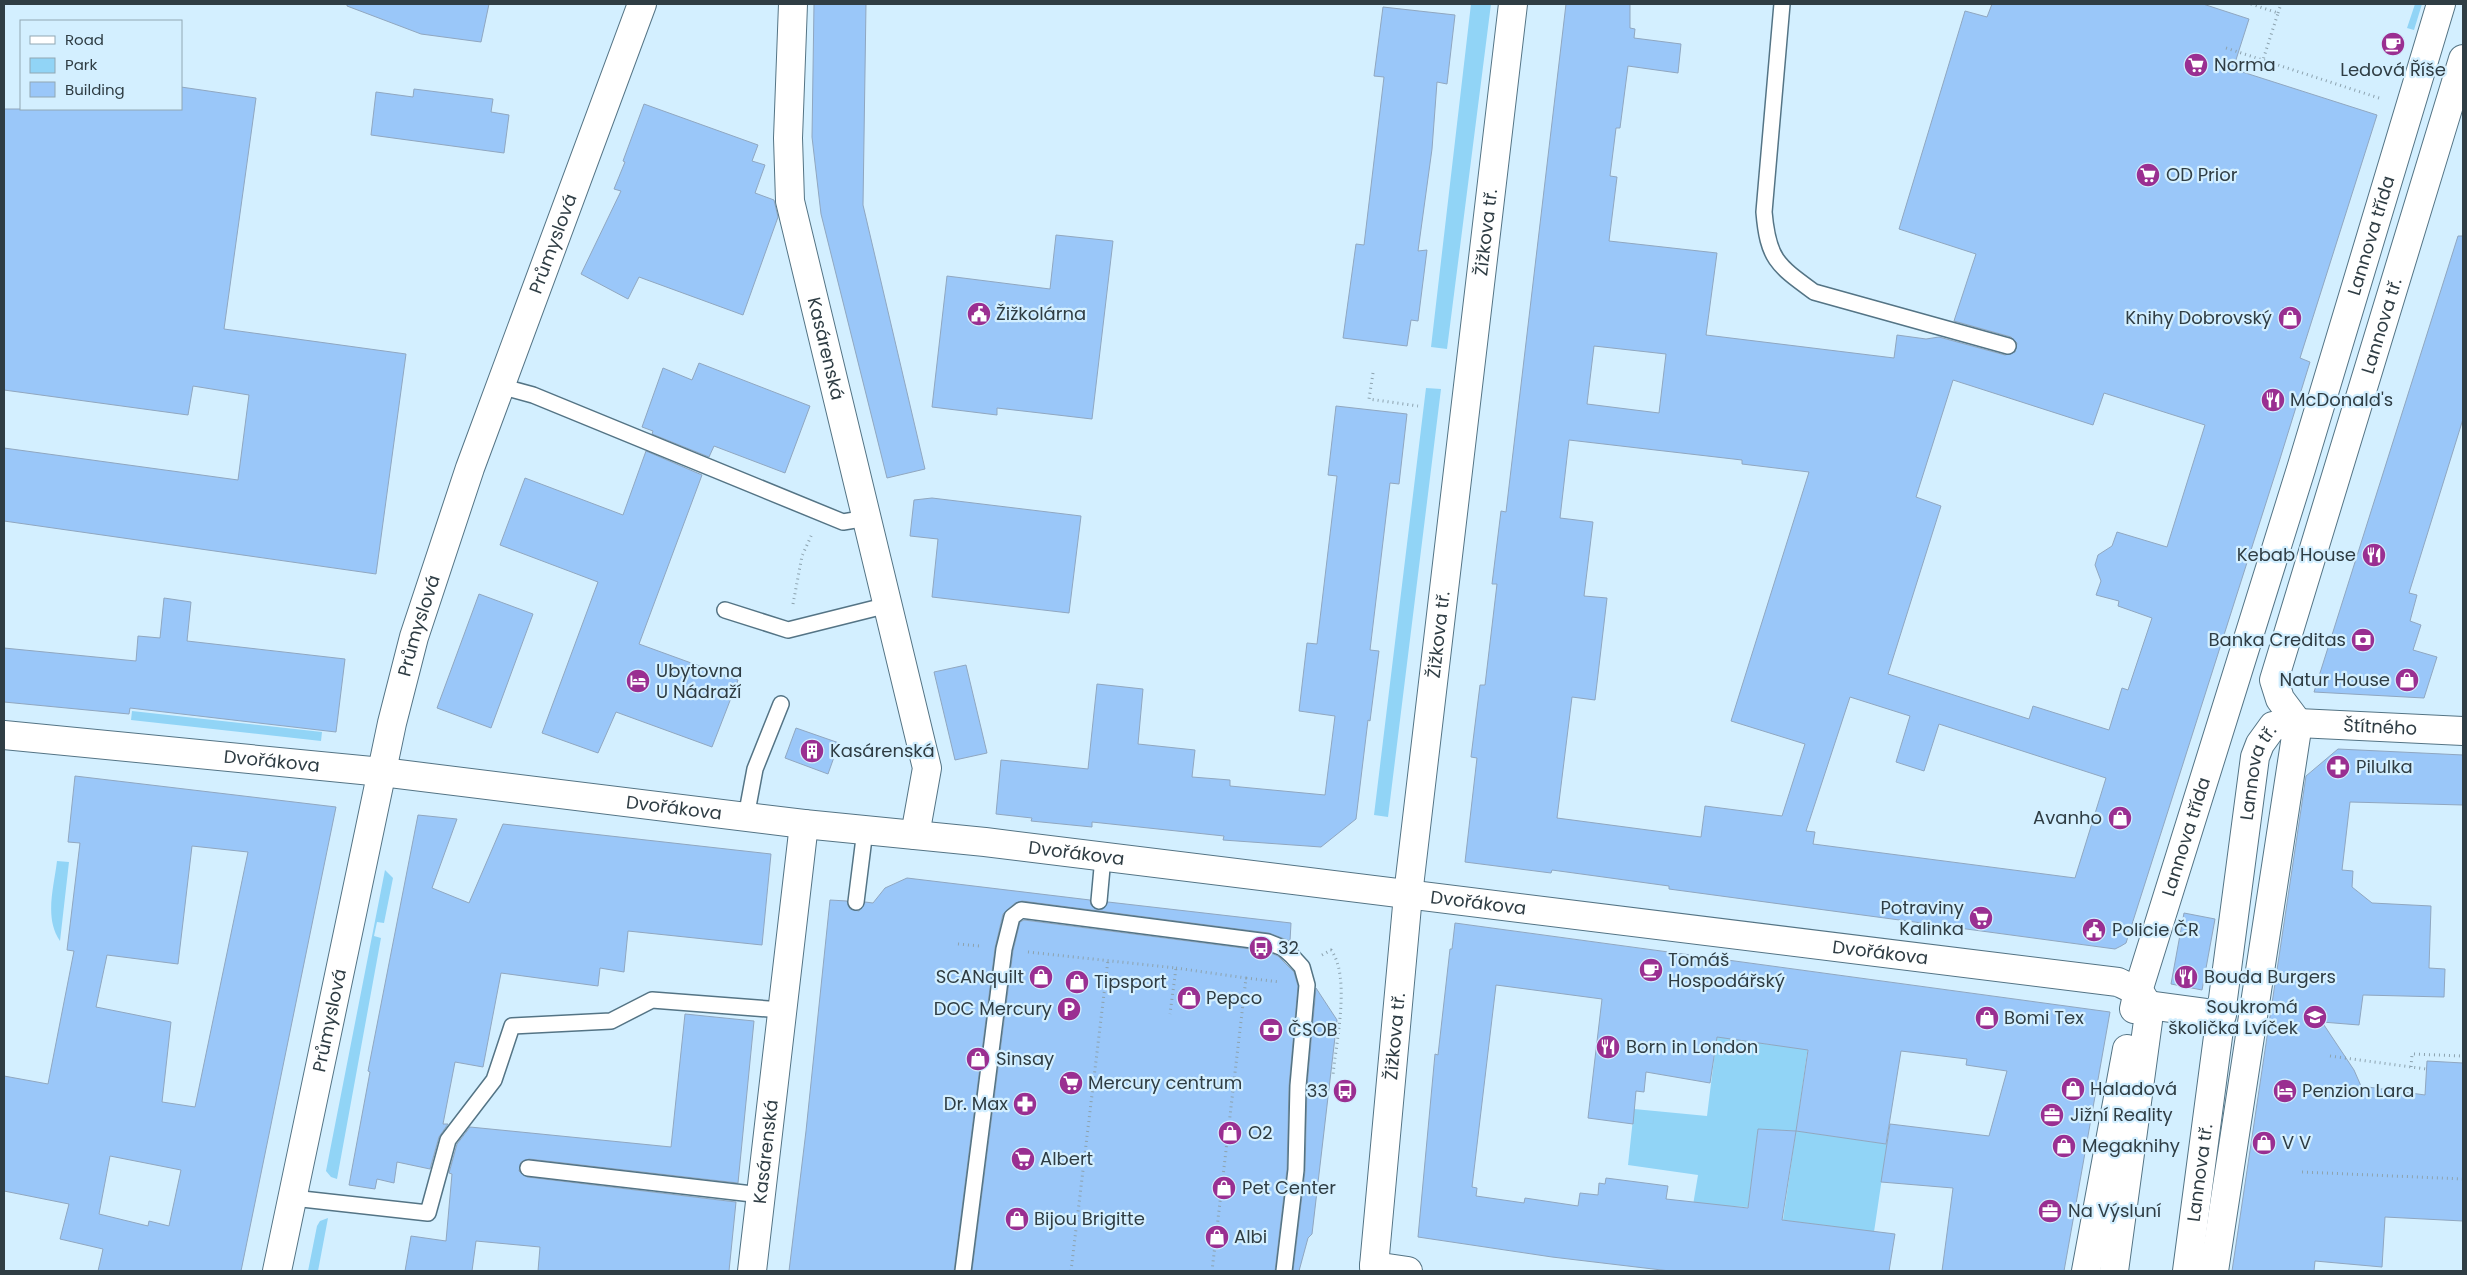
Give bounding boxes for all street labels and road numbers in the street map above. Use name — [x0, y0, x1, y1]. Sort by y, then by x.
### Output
street label: Lannova třída — [2341, 173, 2401, 298]
street label: Žižkova tř. — [1468, 188, 1503, 277]
street label: Průmyslová — [523, 190, 583, 297]
street label: Lannova tř. — [2355, 275, 2408, 377]
street label: Kasárenská — [802, 295, 851, 402]
street label: Průmyslová — [391, 571, 446, 679]
street label: Žižkova tř. — [1421, 590, 1456, 680]
street label: Štítného — [2343, 712, 2418, 741]
street label: Lannova tř. — [2234, 719, 2282, 822]
street label: Dvořákova — [223, 744, 321, 778]
street label: Lannova třída — [2155, 774, 2216, 899]
street label: Dvořákova — [625, 789, 723, 826]
street label: Dvořákova — [1027, 834, 1126, 871]
street label: Dvořákova — [1429, 884, 1528, 921]
street label: Dvořákova — [1831, 934, 1930, 970]
street label: Průmyslová — [306, 966, 352, 1074]
street label: Žižkova tř. — [1378, 992, 1411, 1081]
street label: Kasárenská — [747, 1098, 784, 1205]
street label: Lannova tř. — [2181, 1122, 2218, 1223]

